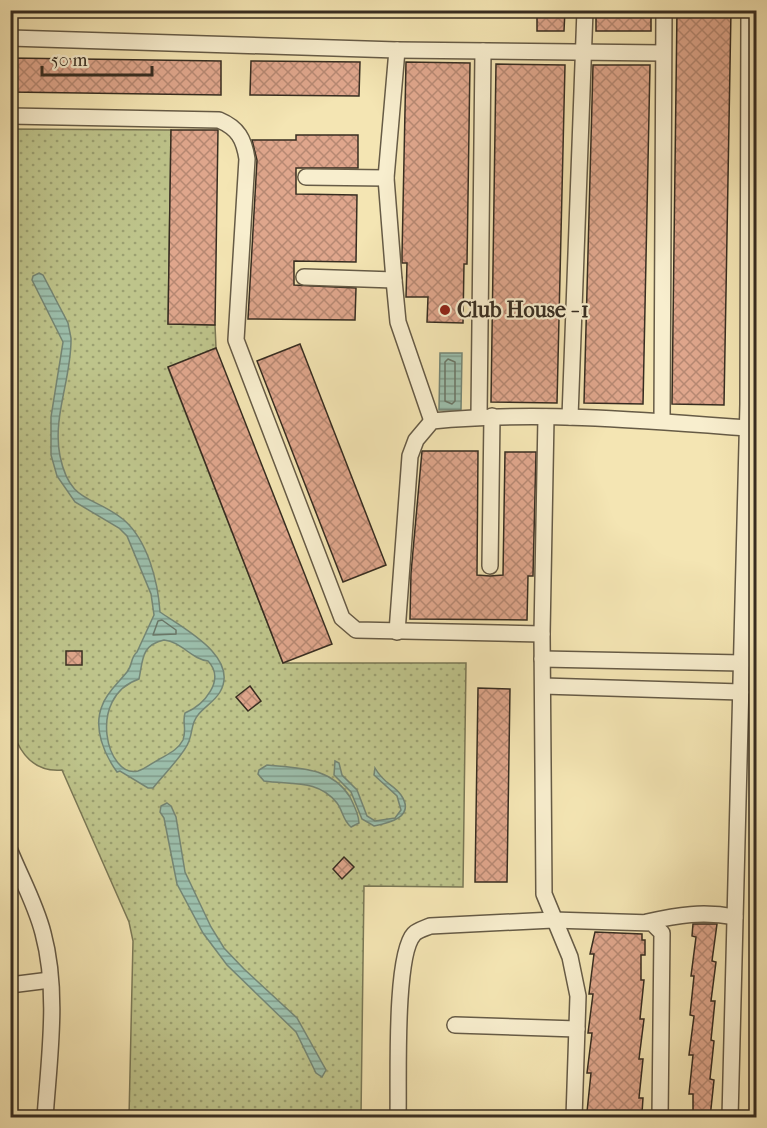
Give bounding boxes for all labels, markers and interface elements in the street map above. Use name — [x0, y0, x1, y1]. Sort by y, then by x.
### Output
scale bar — [42, 39, 152, 77]
text: 50 m — [51, 50, 88, 71]
place label: Club House - 1 — [457, 297, 589, 323]
marker: Club House - 1 — [438, 303, 452, 317]

